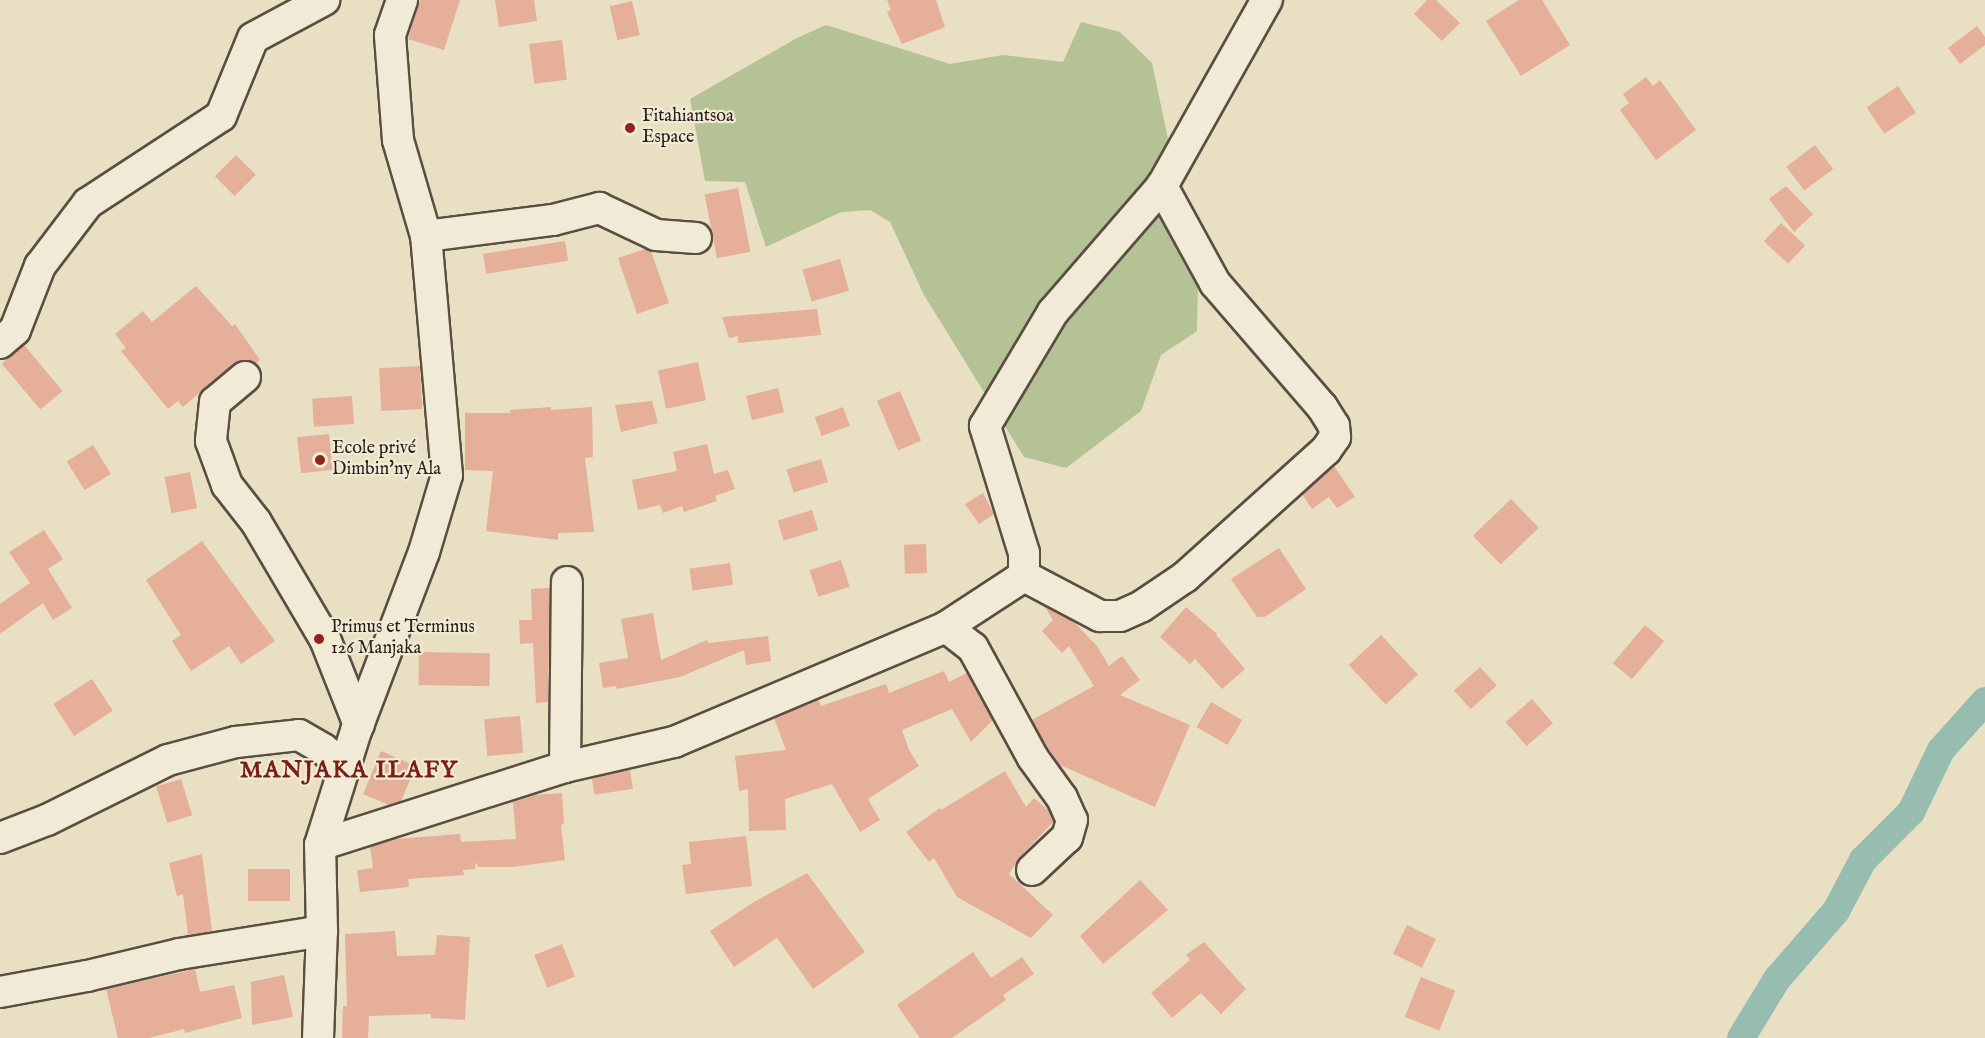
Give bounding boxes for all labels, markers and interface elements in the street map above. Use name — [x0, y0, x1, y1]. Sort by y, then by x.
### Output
place label: Fitahiantsoa Espace — [642, 107, 734, 150]
marker: Fitahiantsoa Espace — [623, 121, 637, 135]
place label: Ecole privé Dimbin'ny Ala — [332, 439, 441, 482]
marker: Ecole privé Dimbin'ny Ala — [313, 453, 327, 467]
place label: Primus et Terminus 126 Manjaka — [331, 618, 475, 660]
marker: Primus et Terminus 126 Manjaka — [312, 632, 326, 646]
district label: MANJAKA ILAFY — [240, 757, 458, 785]

